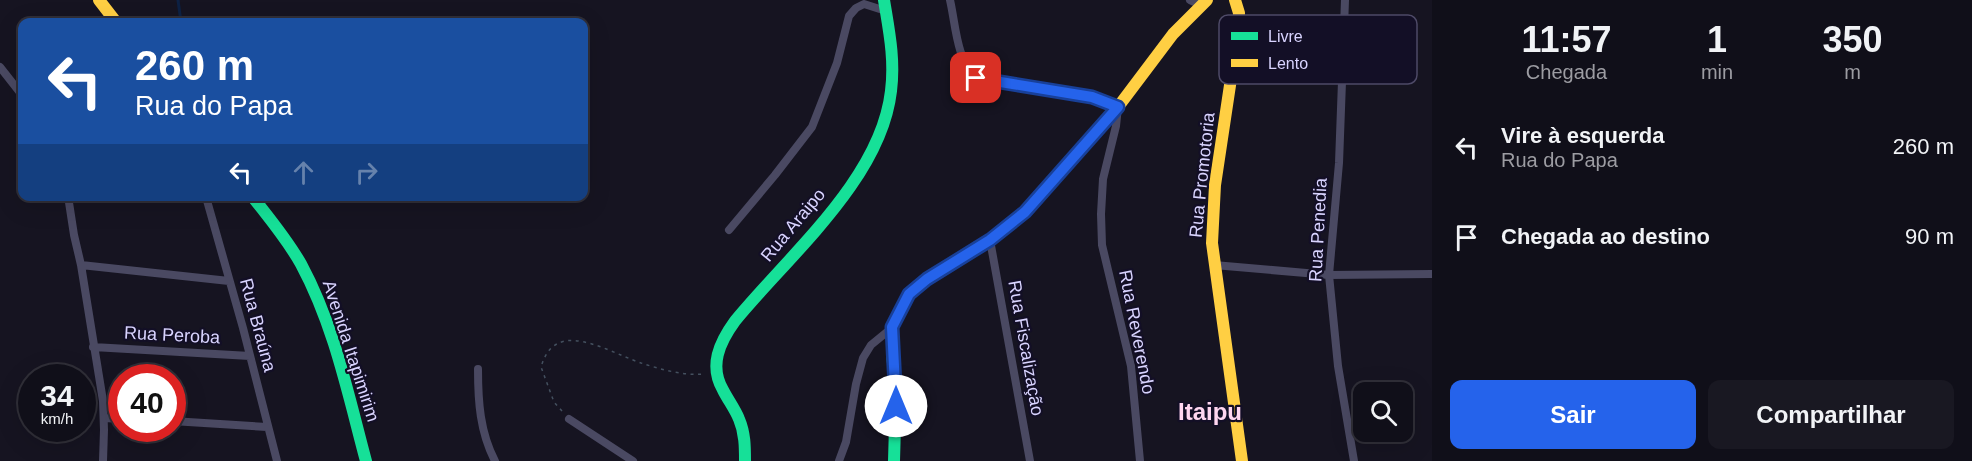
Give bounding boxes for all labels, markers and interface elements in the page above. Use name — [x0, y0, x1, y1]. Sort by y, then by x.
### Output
legend — [1219, 15, 1417, 84]
text: 11:57 — [1521, 19, 1611, 60]
text: 1 — [1707, 19, 1727, 60]
text: 350 — [1823, 19, 1883, 60]
text: Livre — [1268, 28, 1303, 45]
icon: left — [36, 42, 114, 120]
text: 260 m — [135, 42, 254, 89]
pin — [950, 52, 1001, 103]
text: Lento — [1268, 55, 1308, 72]
icon: arrive — [959, 61, 992, 94]
text: Chegada — [1526, 61, 1607, 83]
text: min — [1701, 61, 1733, 83]
text: m — [1844, 61, 1861, 83]
text: Rua do Papa — [135, 91, 293, 121]
street label: Rua Promotoria — [1185, 110, 1219, 239]
text: Vire à esquerda — [1501, 123, 1664, 148]
icon: left — [1450, 131, 1483, 164]
text: 260 m — [1893, 134, 1954, 159]
text: Rua do Papa — [1501, 149, 1618, 171]
icon: left — [224, 156, 257, 189]
icon: ahead — [287, 156, 320, 189]
icon: right — [350, 156, 383, 189]
street label: Rua Penedia — [1305, 177, 1331, 282]
street label: Rua Araipo — [757, 184, 829, 266]
icon: arrive — [1450, 221, 1483, 254]
text: Chegada ao destino — [1501, 224, 1710, 249]
text: 90 m — [1905, 224, 1954, 249]
street label: Rua Reverendo — [1115, 268, 1159, 396]
street label: Rua Braúna — [236, 276, 280, 375]
street label: Avenida Itapimirim — [319, 278, 383, 424]
street label: Rua Fiscalização — [1004, 279, 1048, 417]
street label: Rua Peroba — [124, 322, 221, 348]
speed limit sign: 40 — [108, 364, 186, 442]
position arrow — [864, 374, 928, 438]
text: 34 — [40, 379, 74, 412]
button: Sair — [1450, 380, 1696, 449]
button: Compartilhar — [1708, 380, 1954, 449]
map controls — [1353, 382, 1413, 442]
button: search — [1353, 382, 1413, 442]
district label: Itaipu — [1178, 398, 1242, 425]
text: km/h — [41, 410, 73, 427]

